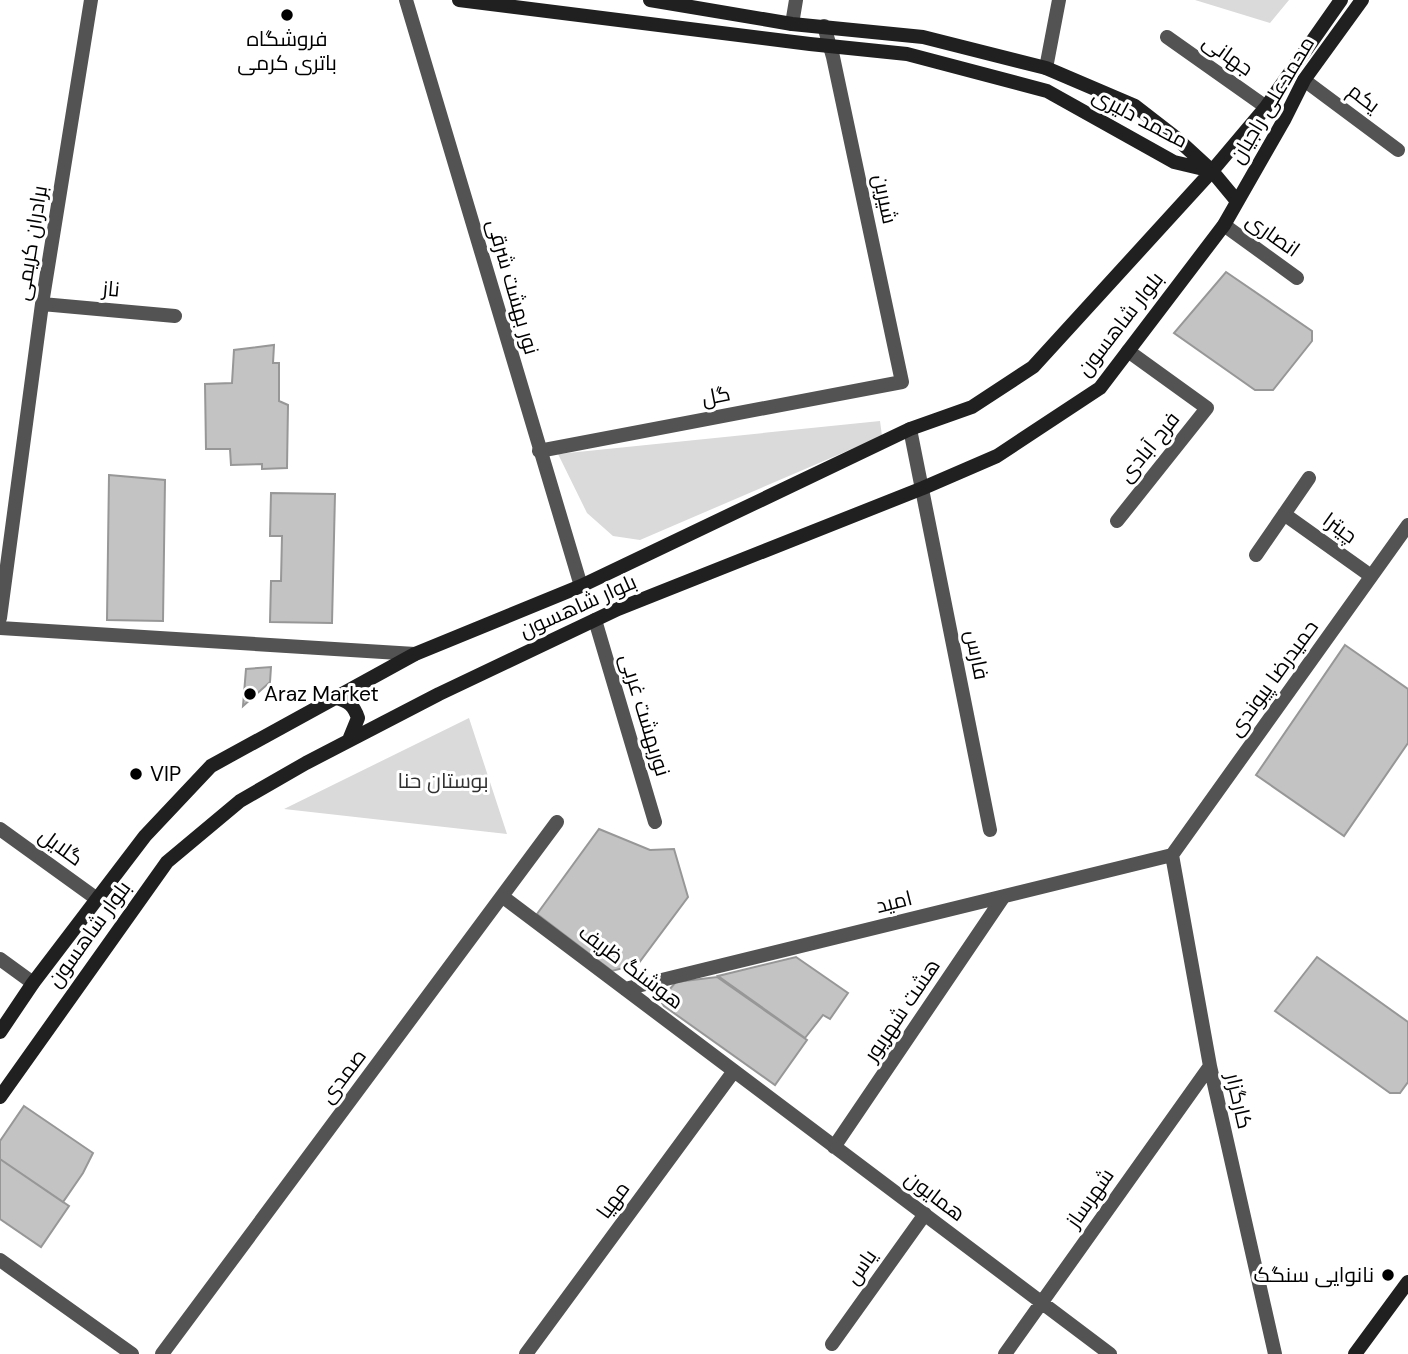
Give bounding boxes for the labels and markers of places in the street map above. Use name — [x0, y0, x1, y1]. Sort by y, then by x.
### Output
marker: فروشگاه باتری کرمی — [279, 7, 295, 23]
place label: فروشگاه باتری کرمی — [237, 25, 337, 77]
place label: Araz Market — [264, 680, 379, 708]
marker: Araz Market — [242, 686, 258, 702]
place label: VIP — [150, 760, 181, 788]
marker: VIP — [128, 766, 144, 782]
place label: نانوایی سنگک — [1253, 1261, 1374, 1289]
marker: نانوایی سنگک — [1380, 1267, 1396, 1283]

